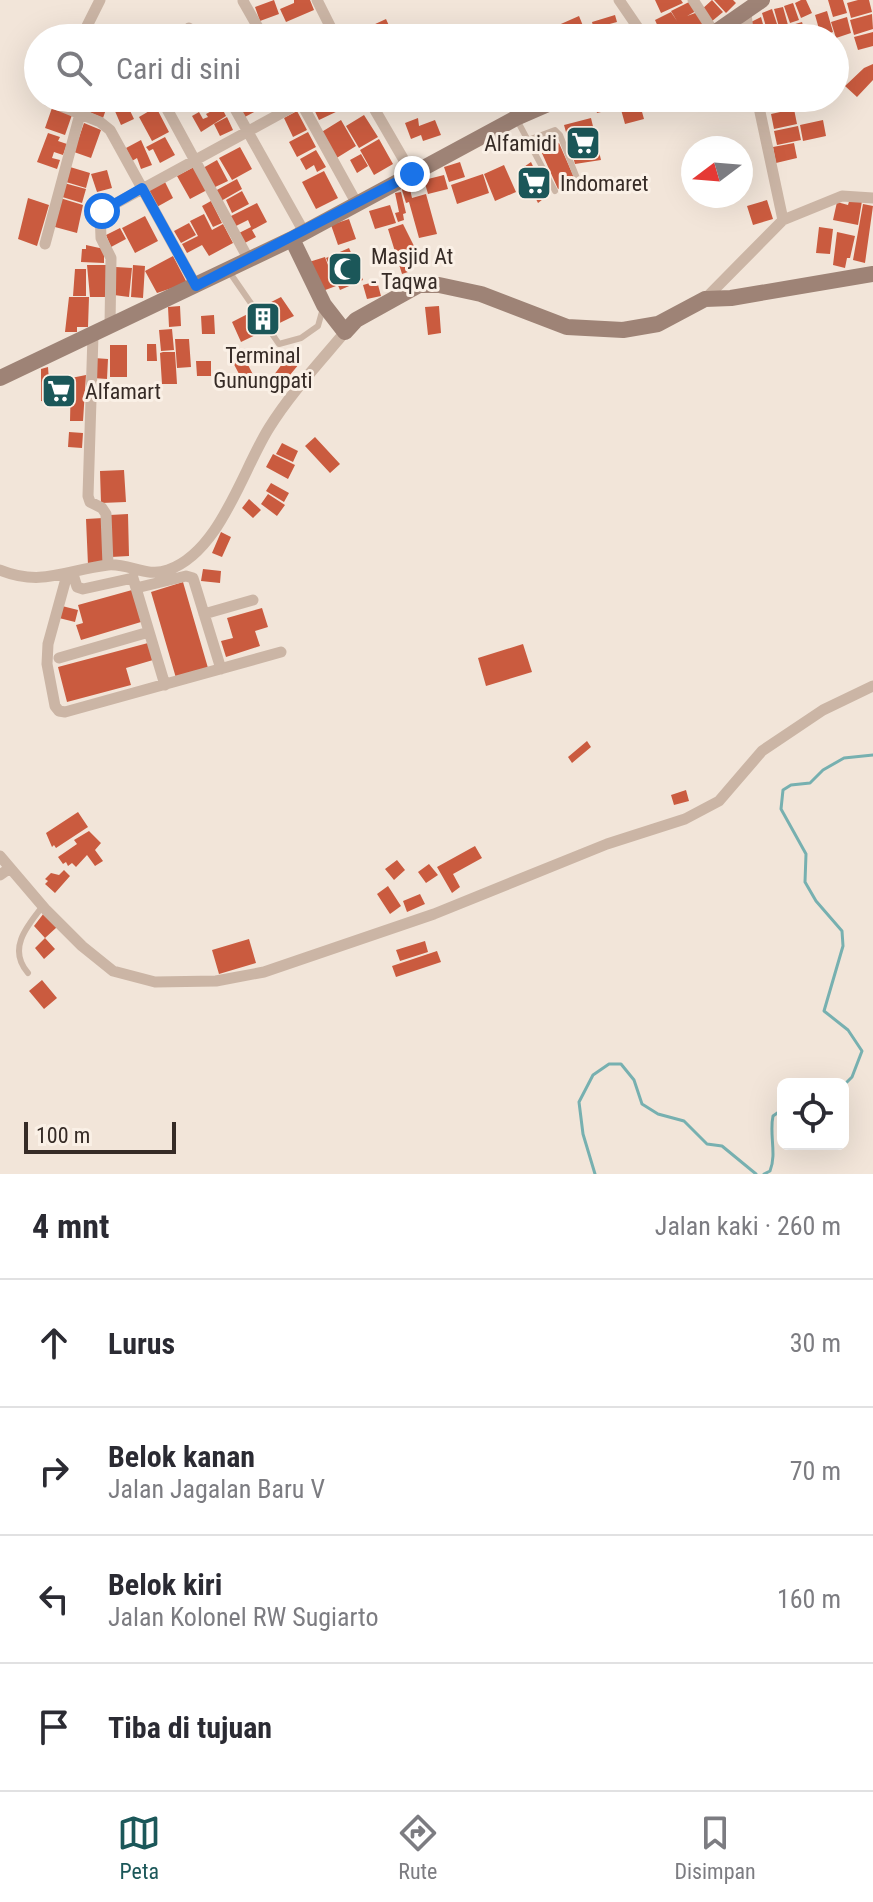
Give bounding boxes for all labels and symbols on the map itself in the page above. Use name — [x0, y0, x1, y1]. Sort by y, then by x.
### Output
supermarket icon: Alfamidi — [564, 124, 602, 162]
place label: Alfamidi — [484, 131, 557, 156]
north arrow — [681, 136, 753, 208]
route end — [394, 156, 430, 192]
supermarket icon: Indomaret — [515, 164, 553, 202]
place label: Indomaret — [560, 171, 649, 196]
route start — [84, 193, 120, 229]
place label: Masjid At - Taqwa — [371, 244, 453, 294]
mosque icon: Masjid At - Taqwa — [326, 250, 364, 288]
building icon: Terminal Gunungpati — [244, 300, 282, 338]
place label: Terminal Gunungpati — [213, 343, 313, 393]
supermarket icon: Alfamart — [40, 372, 78, 410]
place label: Alfamart — [85, 379, 161, 404]
scale bar — [24, 1118, 176, 1154]

